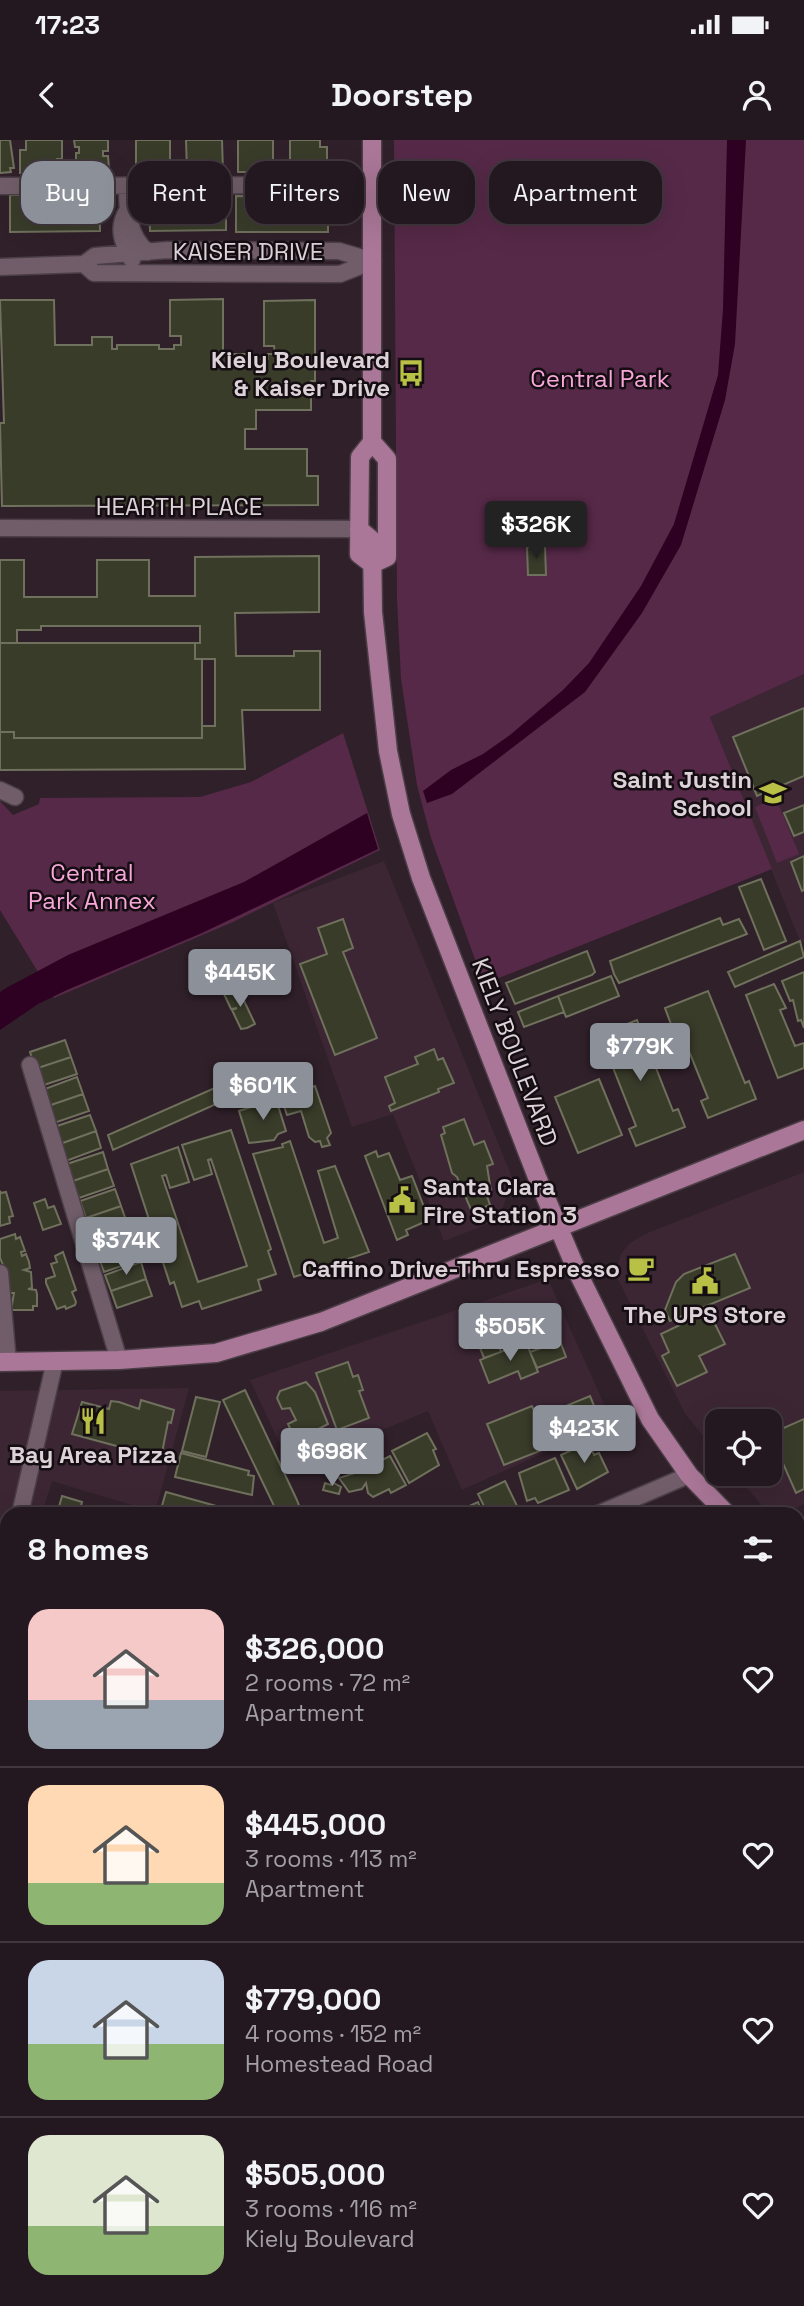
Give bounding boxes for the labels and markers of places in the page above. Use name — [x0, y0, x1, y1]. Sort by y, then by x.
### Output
place label: Kiely Boulevard & Kaiser Drive — [211, 344, 390, 403]
bus stop icon: Kiely Boulevard & Kaiser Drive — [396, 358, 426, 388]
pin: $326K — [487, 502, 585, 561]
place label: Saint Justin School — [613, 764, 752, 823]
school or university icon: Saint Justin School — [758, 778, 788, 808]
pin: $445K — [191, 950, 289, 1009]
pin: $779K — [591, 1024, 689, 1083]
pin: $601K — [214, 1062, 312, 1122]
place label: Santa Clara Fire Station 3 — [423, 1171, 577, 1230]
public building icon: Santa Clara Fire Station 3 — [387, 1185, 417, 1215]
pin: $374K — [77, 1218, 175, 1277]
place label: Caffino Drive-Thru Espresso — [302, 1253, 620, 1284]
cafe icon: Caffino Drive-Thru Espresso — [626, 1253, 656, 1283]
public building icon: The UPS Store — [690, 1266, 720, 1296]
place label: The UPS Store — [624, 1299, 786, 1330]
pin: $505K — [461, 1304, 559, 1363]
restaurant icon: Bay Area Pizza — [78, 1406, 108, 1436]
pin: $423K — [535, 1406, 633, 1465]
pin: $698K — [283, 1428, 381, 1488]
place label: Bay Area Pizza — [9, 1439, 177, 1470]

